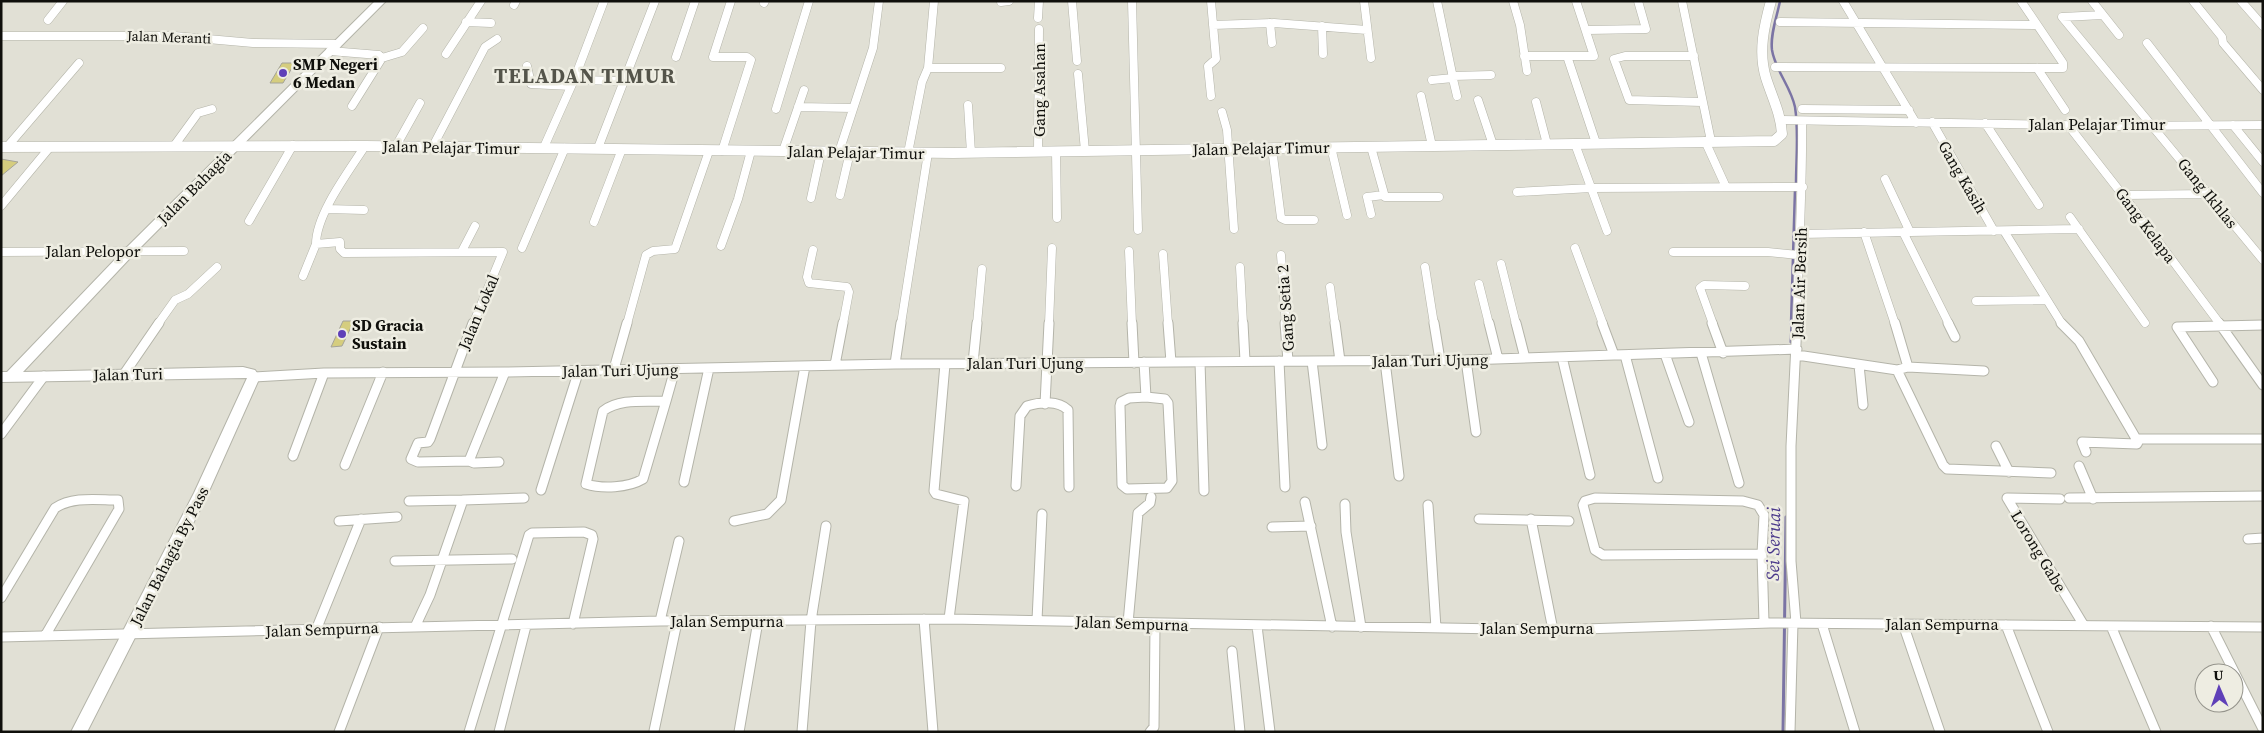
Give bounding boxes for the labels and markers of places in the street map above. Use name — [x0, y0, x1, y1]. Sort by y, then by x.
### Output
place label: SMP Negeri 6 Medan — [293, 53, 378, 93]
marker: SMP Negeri 6 Medan — [277, 67, 289, 79]
place label: SD Gracia Sustain — [352, 314, 424, 354]
marker: SD Gracia Sustain — [336, 328, 348, 340]

